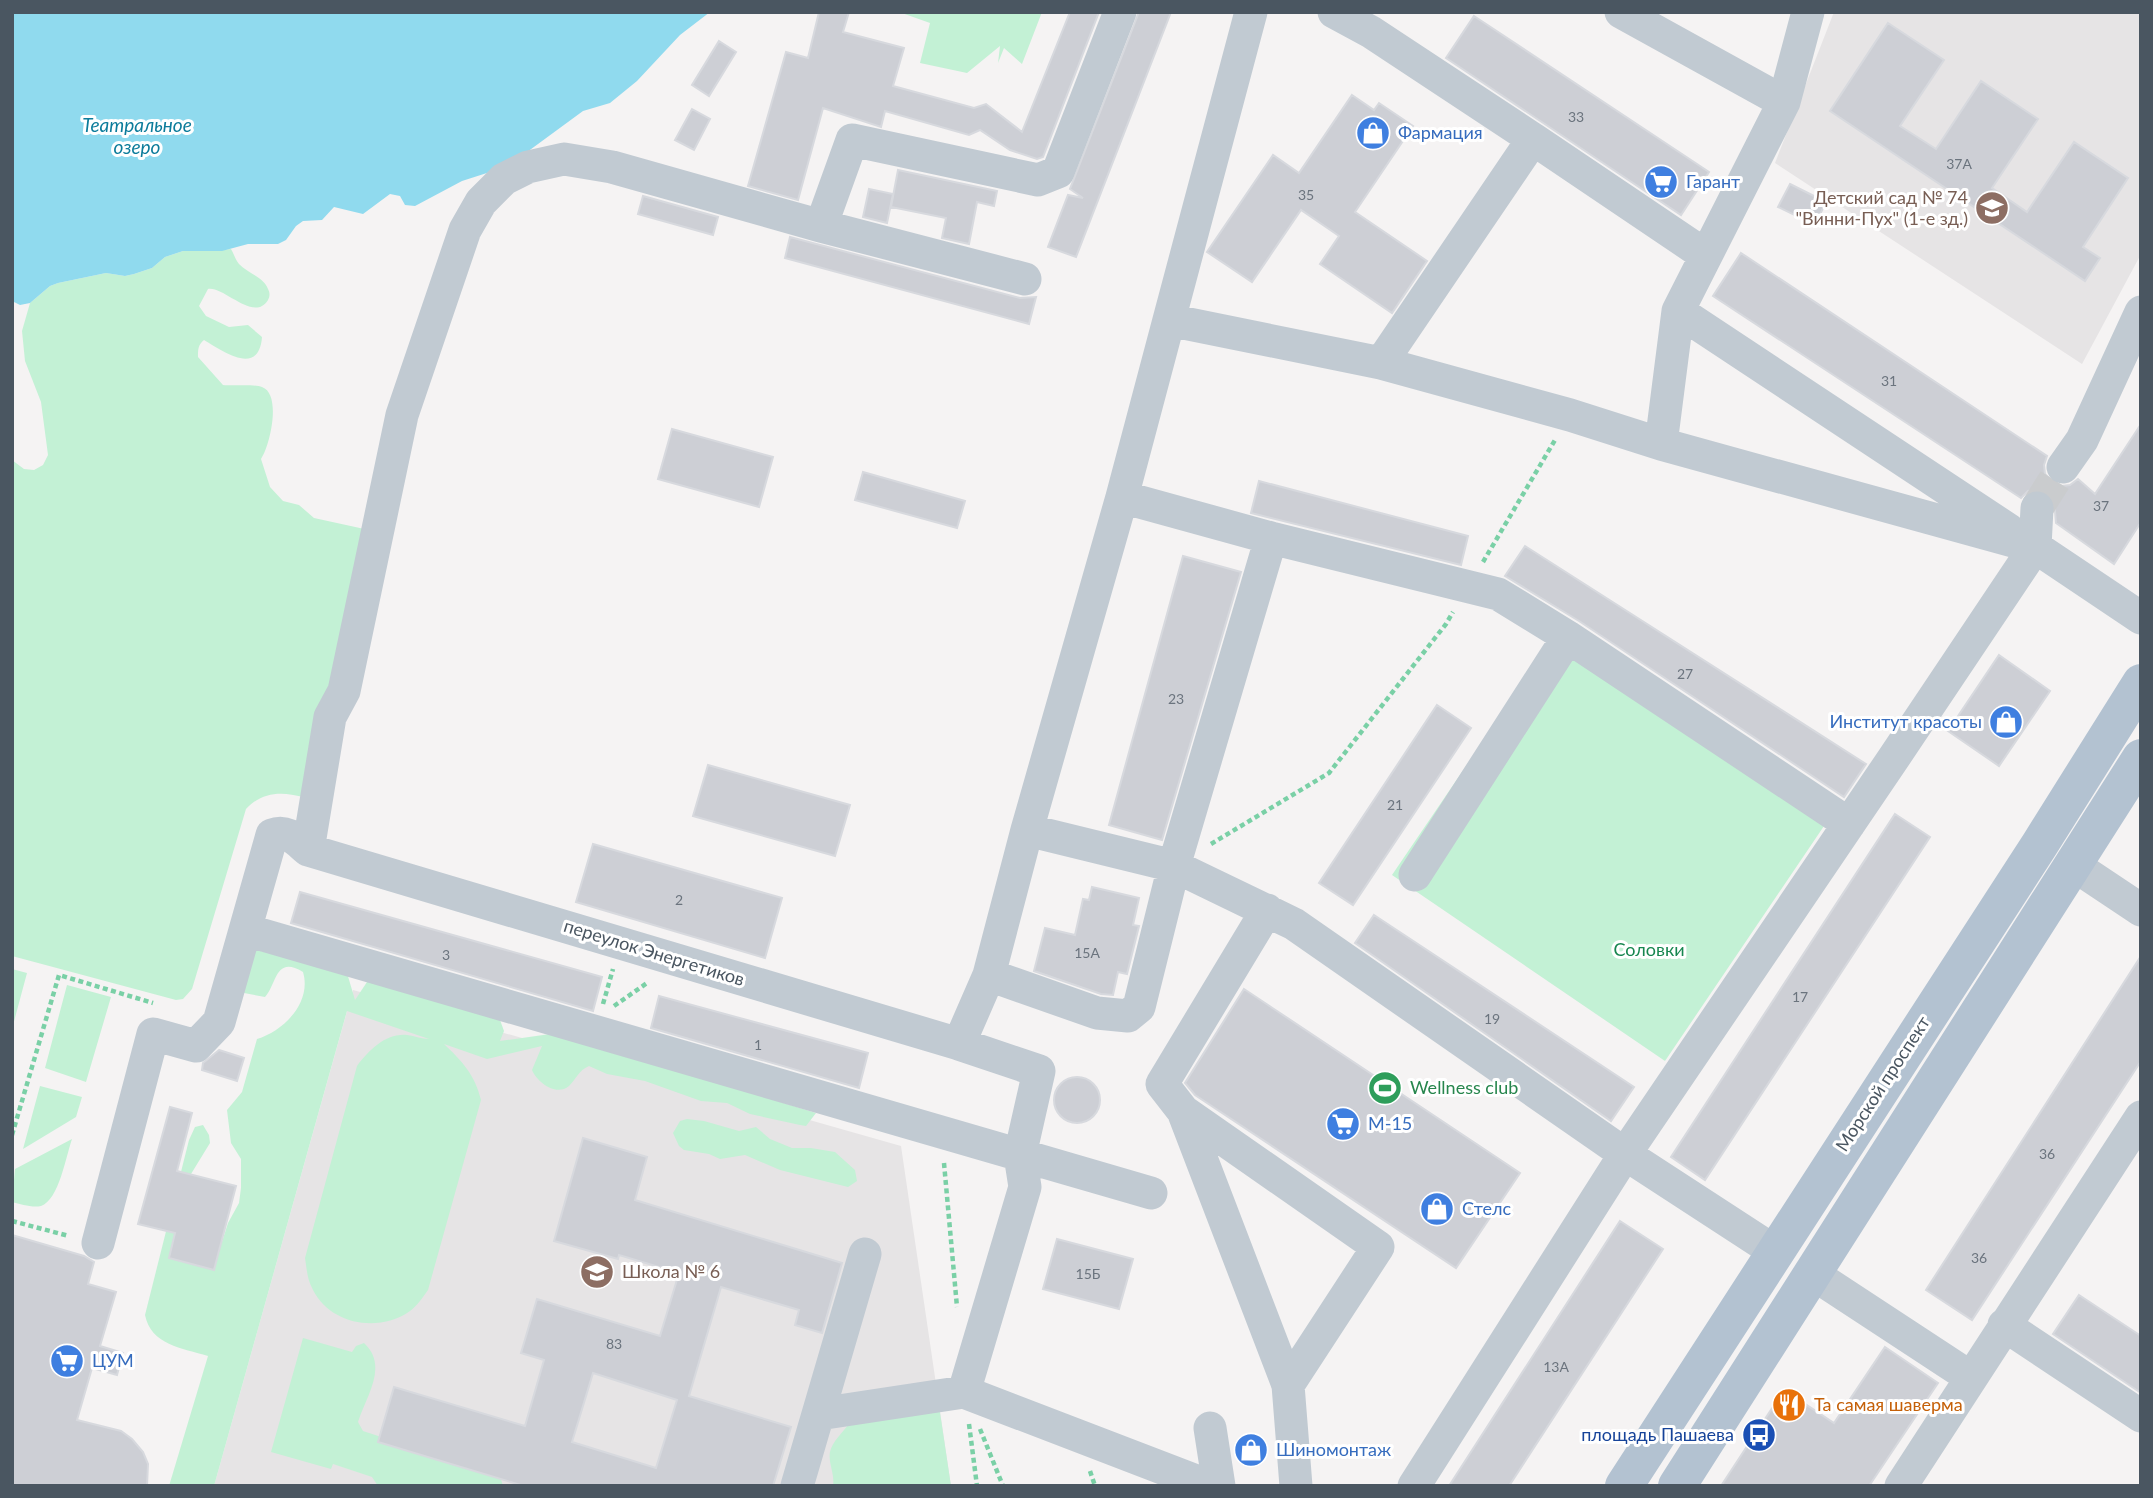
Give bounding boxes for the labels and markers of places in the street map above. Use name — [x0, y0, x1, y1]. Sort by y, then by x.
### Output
shop icon: Фармация — [1354, 114, 1392, 152]
place label: Фармация — [1398, 121, 1483, 143]
supermarket icon: Гарант — [1642, 163, 1680, 201]
place label: Гарант — [1686, 170, 1740, 192]
place label: Детский сад № 74 "Винни-Пух" (1-е зд.) — [1795, 186, 1968, 229]
school or university icon: Детский сад № 74 "Винни-Пух" (1-е зд.) — [1973, 189, 2011, 227]
shop icon: Институт красоты — [1987, 703, 2025, 741]
place label: Институт красоты — [1829, 710, 1982, 732]
sports icon: Wellness club — [1366, 1069, 1404, 1107]
place label: Wellness club — [1410, 1076, 1518, 1098]
supermarket icon: М-15 — [1324, 1105, 1362, 1143]
place label: М-15 — [1368, 1112, 1412, 1134]
shop icon: Стелс — [1418, 1190, 1456, 1228]
place label: Стелс — [1462, 1197, 1511, 1219]
school or university icon: Школа № 6 — [578, 1253, 616, 1291]
place label: Школа № 6 — [622, 1260, 720, 1282]
supermarket icon: ЦУМ — [48, 1342, 86, 1380]
place label: ЦУМ — [92, 1349, 134, 1371]
restaurant icon: Та самая шаверма — [1770, 1386, 1808, 1424]
place label: Та самая шаверма — [1814, 1393, 1963, 1415]
bus stop icon: площадь Пашаева — [1740, 1416, 1778, 1454]
place label: площадь Пашаева — [1581, 1423, 1734, 1445]
shop icon: Шиномонтаж — [1232, 1431, 1270, 1469]
place label: Шиномонтаж — [1276, 1438, 1391, 1460]

